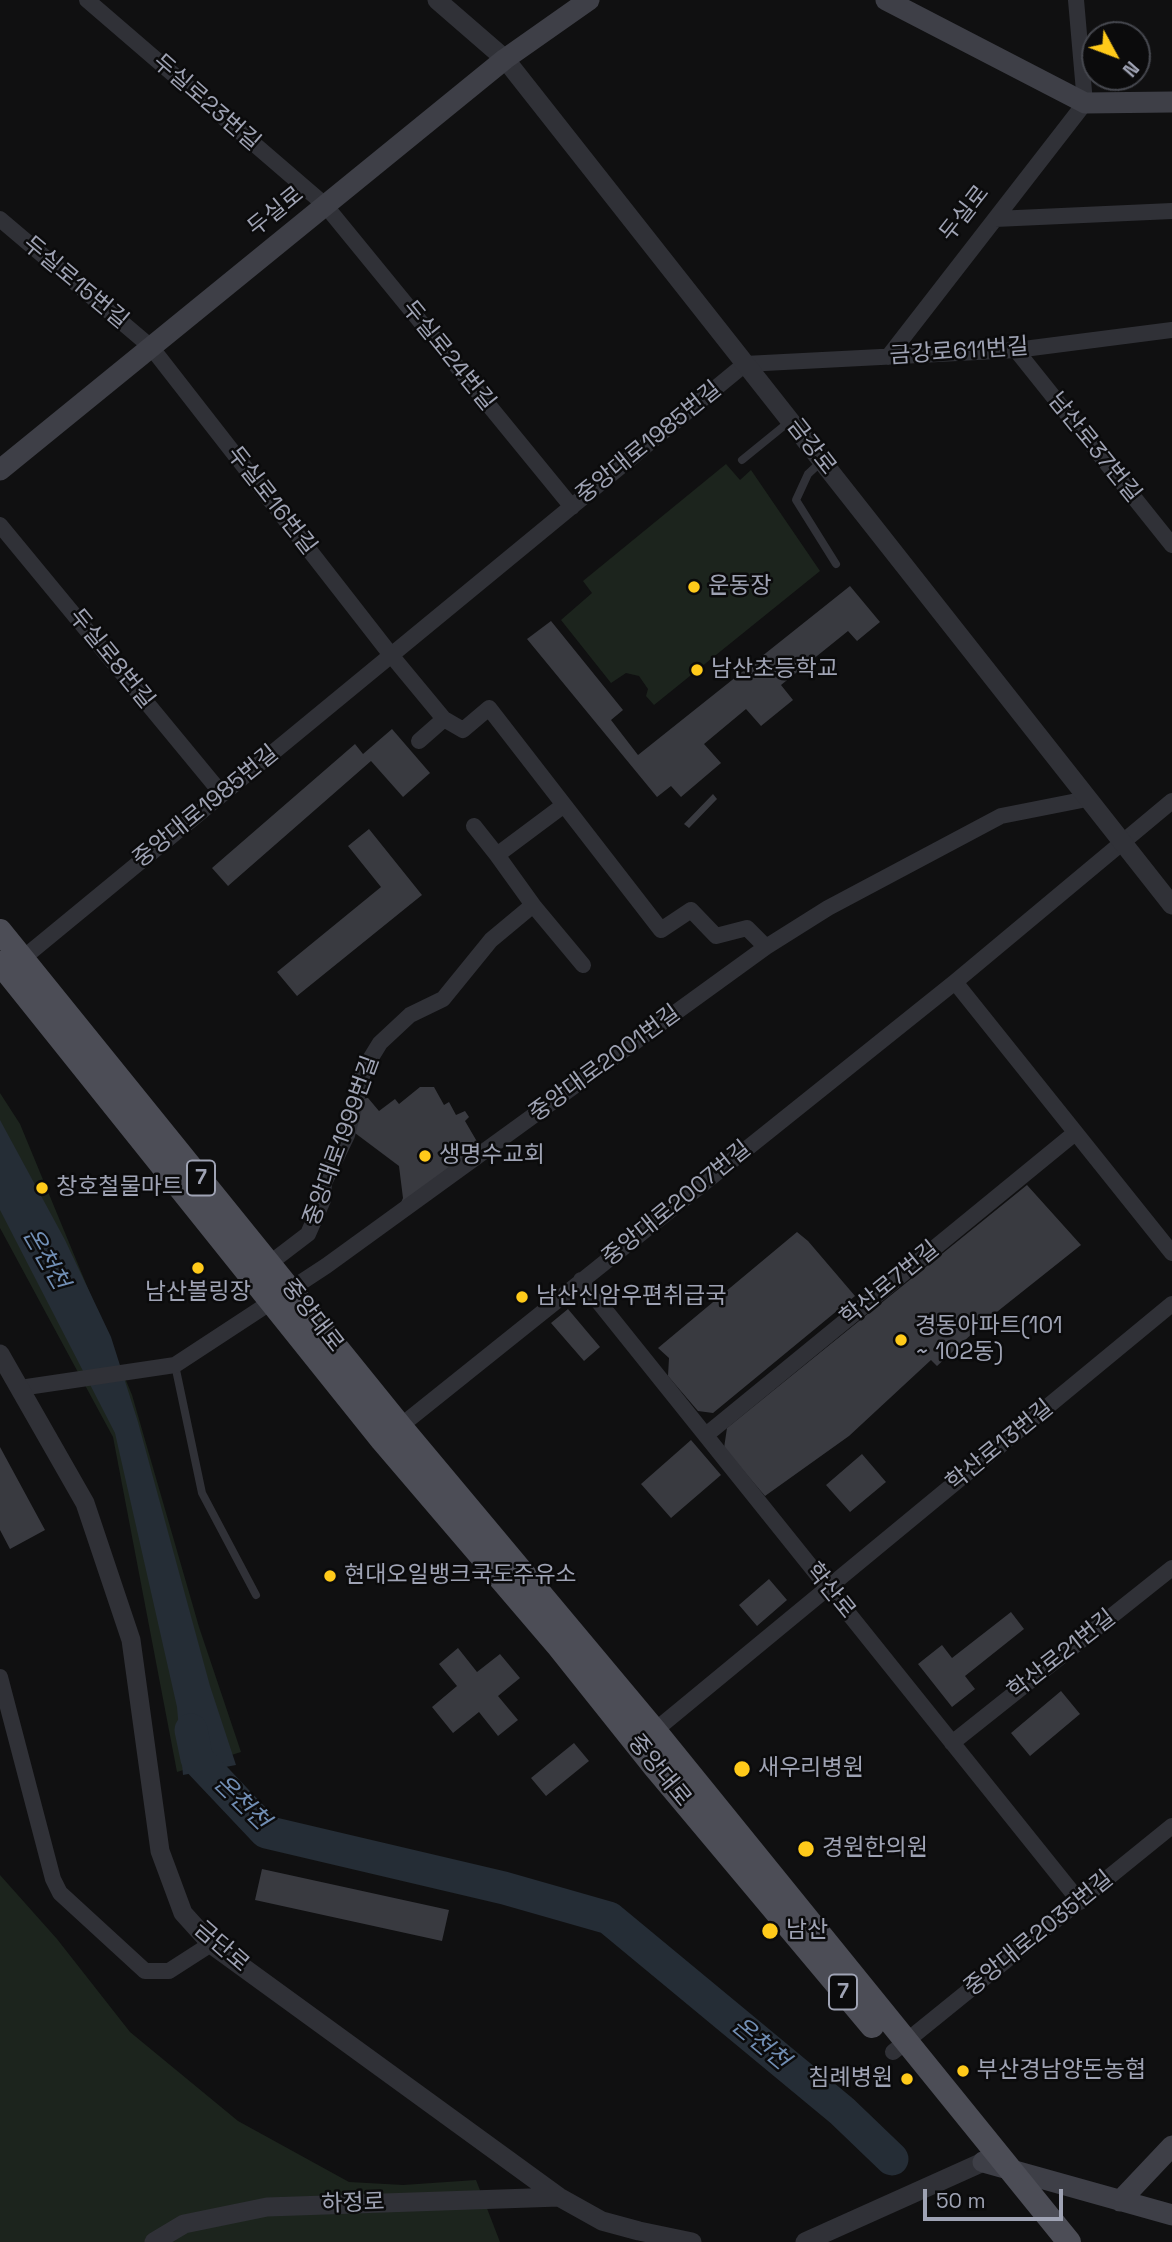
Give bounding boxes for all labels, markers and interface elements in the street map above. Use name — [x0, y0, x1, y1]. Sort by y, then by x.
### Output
north arrow — [1081, 21, 1151, 91]
street label: 두실로23번길 — [147, 49, 265, 157]
text: N — [1117, 56, 1144, 82]
street label: 두실로 — [935, 180, 995, 248]
street label: 두실로 — [243, 181, 309, 243]
street label: 두실로15번길 — [17, 231, 133, 335]
street label: 두실로24번길 — [395, 295, 501, 417]
street label: 금강로611번길 — [889, 333, 1029, 371]
street label: 중앙대로1985번길 — [571, 376, 727, 510]
street label: 남산로37번길 — [1042, 388, 1146, 508]
street label: 금강로 — [781, 413, 841, 481]
street label: 두실로16번길 — [220, 441, 322, 561]
place label: 운동장 — [708, 573, 771, 601]
marker: 운동장 — [686, 579, 702, 595]
street label: 두실로8번길 — [62, 604, 160, 714]
place label: 남산초등학교 — [711, 656, 838, 684]
marker: 남산초등학교 — [689, 662, 705, 678]
street label: 중앙대로1985번길 — [128, 740, 284, 874]
street label: 중앙대로2001번길 — [524, 1000, 686, 1128]
street label: 중앙대로1999번길 — [298, 1052, 386, 1230]
street label: 중앙대로2007번길 — [597, 1136, 757, 1272]
place label: 생명수교회 — [439, 1142, 545, 1170]
marker: 생명수교회 — [417, 1148, 433, 1164]
road number: 7 — [187, 1160, 215, 1196]
place label: 창호철물마트 — [56, 1174, 183, 1202]
marker: 창호철물마트 — [34, 1180, 50, 1196]
water label: 온천천 — [16, 1223, 74, 1295]
street label: 학산로7번길 — [835, 1236, 945, 1332]
marker: 남산볼링장 — [190, 1260, 206, 1276]
street label: 중앙대로 — [275, 1274, 349, 1358]
place label: 남산볼링장 — [145, 1279, 251, 1307]
place label: 남산신암우편취급국 — [536, 1283, 726, 1311]
marker: 남산신암우편취급국 — [514, 1289, 530, 1305]
place label: 경동아파트(101 ~ 102동) — [915, 1313, 1063, 1367]
marker: 경동아파트(101 ~ 102동) — [893, 1332, 909, 1348]
street label: 학산로13번길 — [941, 1395, 1059, 1497]
street label: 학산로 — [799, 1558, 861, 1624]
place label: 현대오일뱅크국도주유소 — [344, 1562, 577, 1590]
marker: 현대오일뱅크국도주유소 — [322, 1568, 338, 1584]
street label: 학산로21번길 — [1003, 1604, 1121, 1706]
street label: 중앙대로 — [622, 1729, 696, 1813]
place label: 새우리병원 — [758, 1755, 864, 1783]
marker: 새우리병원 — [732, 1759, 752, 1779]
water label: 온천천 — [207, 1770, 275, 1836]
place label: 경원한의원 — [822, 1835, 928, 1863]
marker: 경원한의원 — [796, 1839, 816, 1859]
street label: 중앙대로2035번길 — [959, 1866, 1119, 2002]
street label: 금단로 — [188, 1916, 254, 1978]
place label: 남산 — [786, 1917, 828, 1945]
marker: 남산 — [760, 1921, 780, 1941]
road number: 7 — [829, 1974, 857, 2010]
water label: 온천천 — [725, 2012, 795, 2076]
place label: 부산경남양돈농협 — [977, 2057, 1146, 2085]
marker: 부산경남양돈농협 — [955, 2063, 971, 2079]
place label: 침례병원 — [808, 2065, 893, 2093]
marker: 침례병원 — [899, 2071, 915, 2087]
scale bar — [927, 2176, 1067, 2220]
text: 50 m — [936, 2187, 986, 2214]
street label: 하정로 — [321, 2189, 385, 2219]

